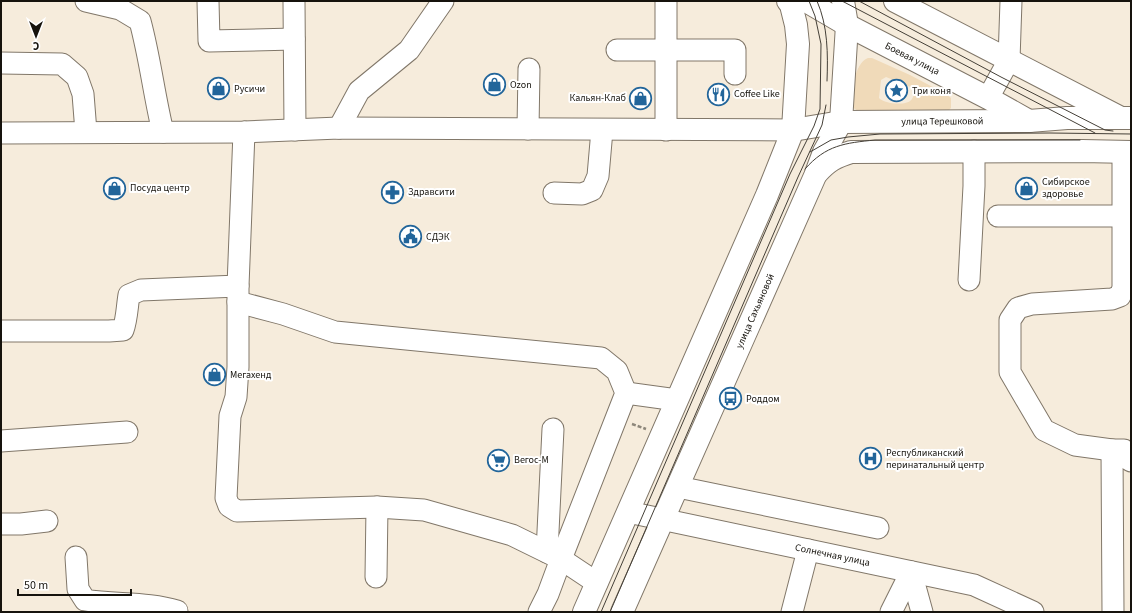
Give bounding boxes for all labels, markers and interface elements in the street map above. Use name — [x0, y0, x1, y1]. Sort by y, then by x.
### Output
north arrow — [16, 16, 56, 56]
text: С — [32, 38, 39, 53]
street label: Боевая улица — [883, 39, 942, 79]
shop icon: Ozon — [481, 72, 507, 98]
shop icon: Русичи — [205, 76, 231, 102]
place label: Ozon — [510, 78, 532, 92]
place icon: Три коня — [884, 78, 910, 104]
restaurant icon: Coffee Like — [706, 81, 732, 107]
place label: Русичи — [234, 82, 265, 96]
place label: Три коня — [912, 84, 951, 98]
shop icon: Кальян-Клаб — [628, 85, 654, 111]
place label: Coffee Like — [734, 87, 780, 101]
place label: Кальян-Клаб — [569, 91, 626, 105]
street label: улица Терешковой — [901, 114, 984, 129]
shop icon: Посуда центр — [101, 175, 127, 201]
shop icon: Сибирское здоровье — [1014, 175, 1040, 201]
place label: Сибирское здоровье — [1042, 175, 1090, 201]
pharmacy icon: Здравсити — [380, 179, 406, 205]
place label: Посуда центр — [130, 181, 190, 195]
place label: Здравсити — [408, 185, 455, 199]
public building icon: СДЭК — [397, 224, 423, 250]
place label: СДЭК — [426, 230, 450, 244]
street label: улица Сахьяновой — [732, 271, 778, 351]
shop icon: Мегахенд — [201, 362, 227, 388]
place label: Мегахенд — [230, 368, 272, 382]
bus stop icon: Роддом — [718, 386, 744, 412]
place label: Роддом — [746, 392, 780, 406]
hospital icon: Республиканский перинатальный центр — [857, 446, 883, 472]
place label: Республиканский перинатальный центр — [886, 446, 985, 472]
supermarket icon: Вегос-М — [486, 447, 512, 473]
place label: Вегос-М — [514, 453, 549, 467]
street label: Солнечная улица — [794, 540, 871, 570]
scale bar — [18, 571, 131, 597]
text: 50 m — [24, 577, 48, 594]

